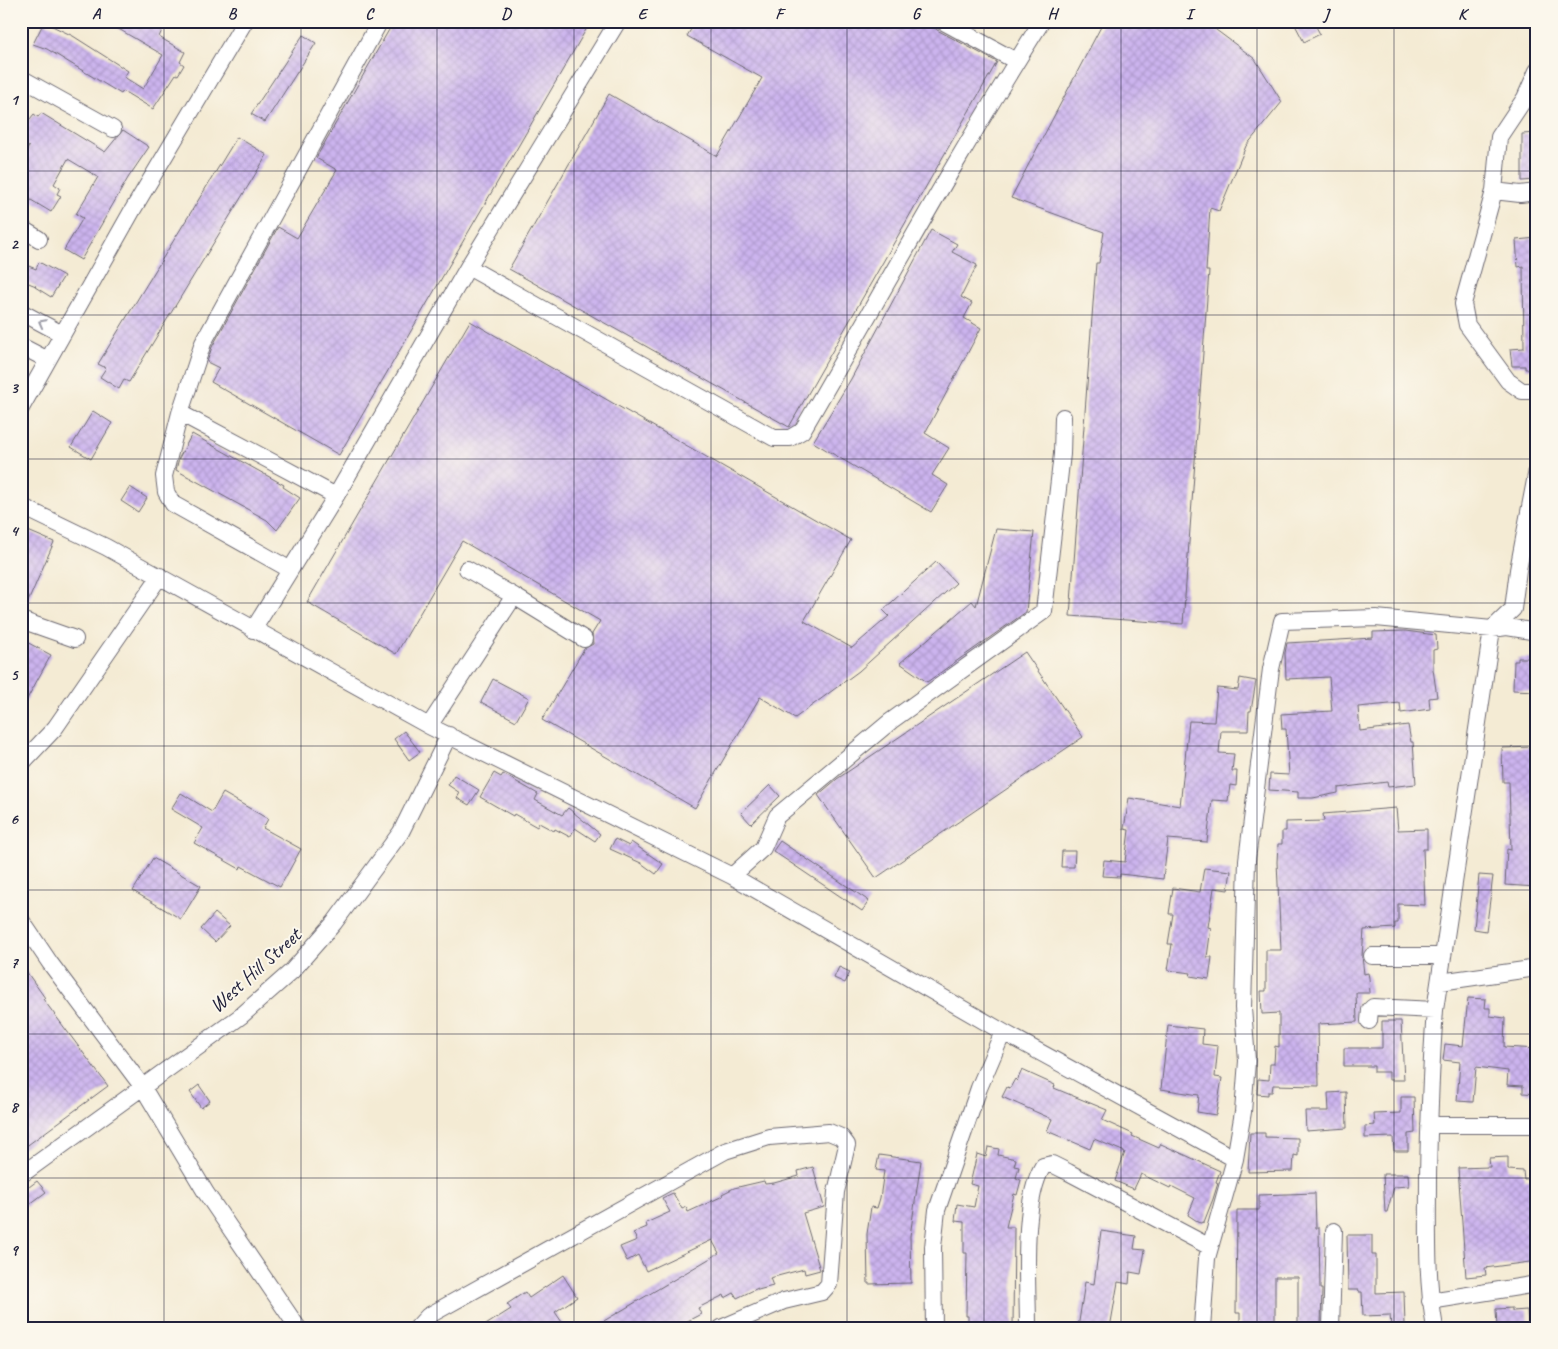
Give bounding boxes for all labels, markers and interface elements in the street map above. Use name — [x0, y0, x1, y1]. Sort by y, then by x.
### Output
text: A — [92, 4, 102, 24]
text: B — [228, 4, 238, 24]
text: C — [365, 4, 375, 24]
text: D — [501, 4, 512, 24]
text: E — [638, 4, 649, 24]
text: F — [775, 4, 786, 24]
text: G — [912, 4, 922, 24]
text: H — [1047, 4, 1059, 24]
text: I — [1186, 4, 1196, 24]
text: J — [1322, 4, 1331, 24]
text: K — [1458, 4, 1470, 24]
text: 1 — [10, 90, 19, 110]
text: 2 — [10, 234, 19, 254]
one-way arrow — [38, 319, 47, 329]
text: 3 — [10, 378, 19, 398]
text: 4 — [10, 521, 19, 541]
text: 5 — [11, 665, 20, 685]
text: 6 — [10, 809, 19, 829]
street label: West Hill Street — [204, 921, 308, 1018]
text: 7 — [10, 953, 19, 973]
text: 8 — [10, 1097, 19, 1117]
text: 9 — [10, 1240, 19, 1260]

